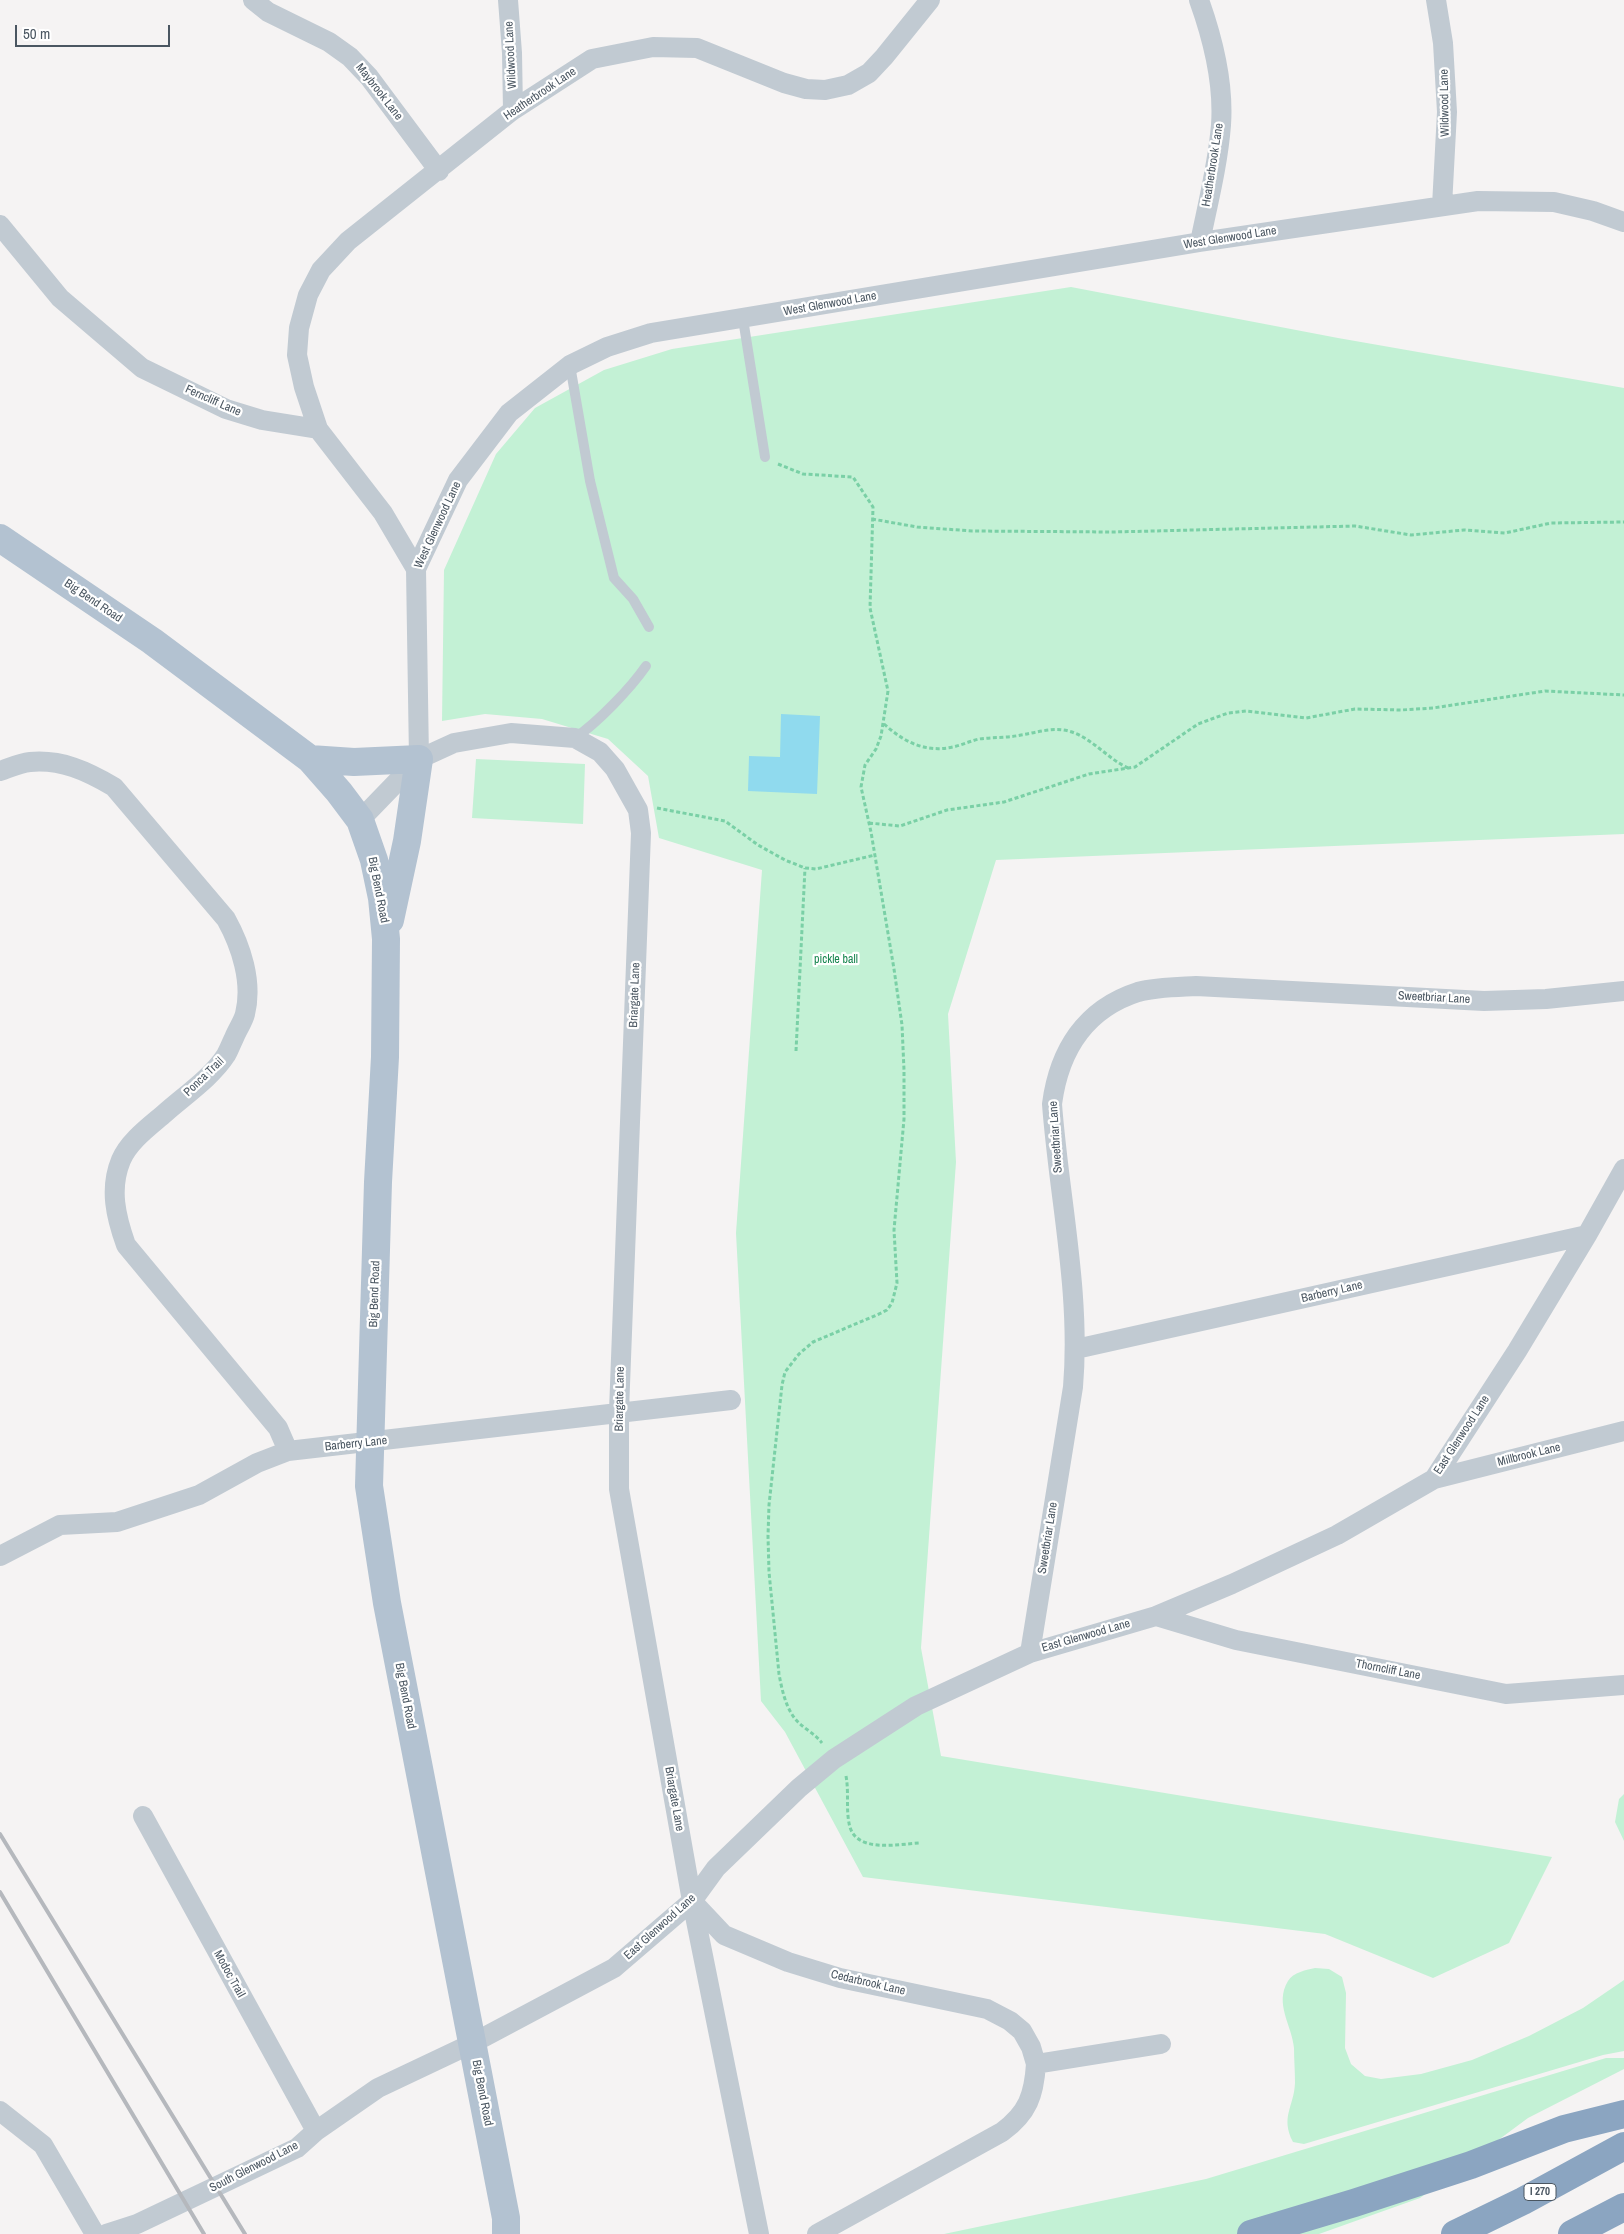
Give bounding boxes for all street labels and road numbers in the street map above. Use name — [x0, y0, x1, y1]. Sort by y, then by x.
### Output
street label: Wildwood Lane — [502, 21, 520, 89]
street label: Maybrook Lane — [352, 61, 406, 123]
street label: Heatherbrook Lane — [501, 64, 579, 124]
street label: Wildwood Lane — [1437, 69, 1453, 137]
street label: Heatherbrook Lane — [1199, 122, 1227, 208]
street label: West Glenwood Lane — [1182, 224, 1278, 252]
street label: West Glenwood Lane — [783, 289, 877, 319]
street label: Ferncliff Lane — [183, 382, 243, 420]
street label: West Glenwood Lane — [412, 479, 464, 571]
street label: Big Bend Road — [61, 576, 125, 626]
street label: Big Bend Road — [365, 856, 391, 924]
street label: Briargate Lane — [627, 962, 643, 1028]
street label: Sweetbriar Lane — [1398, 989, 1470, 1007]
street label: Ponca Trail — [181, 1054, 227, 1100]
street label: Sweetbriar Lane — [1046, 1100, 1066, 1174]
street label: Big Bend Road — [367, 1260, 383, 1328]
street label: Barberry Lane — [1300, 1278, 1364, 1306]
street label: Briargate Lane — [612, 1366, 628, 1432]
street label: East Glenwood Lane — [1431, 1393, 1493, 1477]
street label: Barberry Lane — [324, 1434, 388, 1454]
street label: Millbrook Lane — [1496, 1440, 1562, 1470]
street label: Sweetbriar Lane — [1035, 1501, 1061, 1575]
street label: East Glenwood Lane — [1040, 1616, 1132, 1656]
street label: Thorncliff Lane — [1354, 1657, 1422, 1683]
street label: Big Bend Road — [392, 1662, 418, 1730]
street label: Briargate Lane — [661, 1766, 687, 1832]
street label: East Glenwood Lane — [621, 1891, 699, 1963]
street label: Modoc Trail — [210, 1948, 248, 2000]
street label: Cedarbrook Lane — [829, 1967, 907, 1999]
street label: Big Bend Road — [469, 2059, 495, 2127]
street label: South Glenwood Lane — [207, 2138, 301, 2196]
road number: I 270 — [1524, 2184, 1556, 2200]

